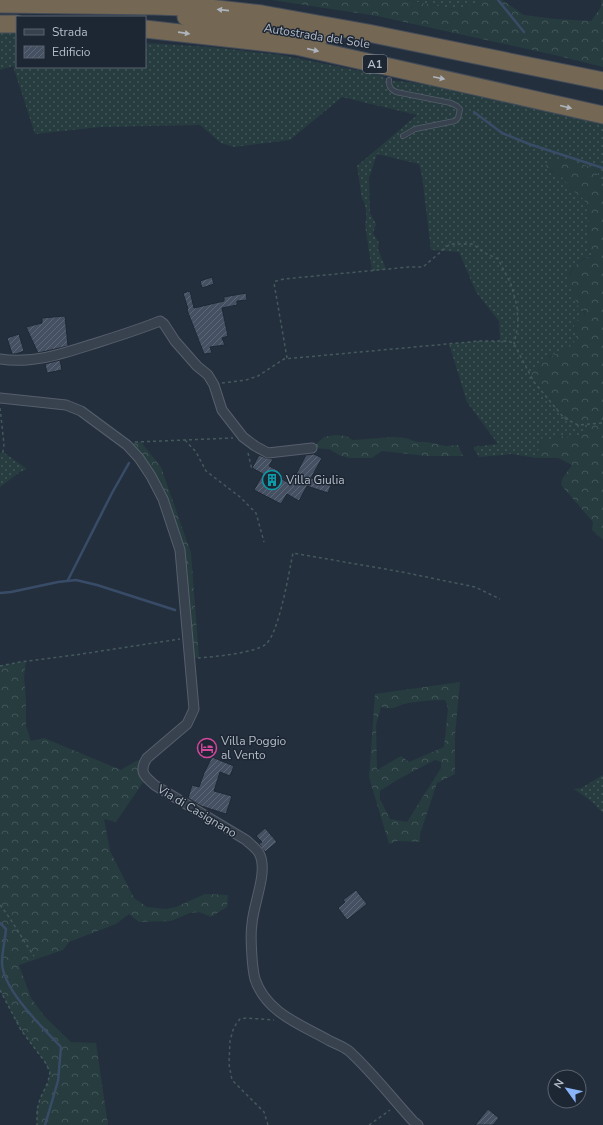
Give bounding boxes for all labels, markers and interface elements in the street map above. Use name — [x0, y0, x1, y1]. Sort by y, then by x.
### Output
one-way arrow — [217, 6, 229, 13]
legend — [16, 16, 146, 68]
street label: Autostrada del Sole — [263, 20, 371, 52]
text: Strada — [52, 24, 88, 40]
one-way arrow — [178, 30, 190, 36]
text: Edificio — [52, 44, 91, 60]
one-way arrow — [306, 48, 319, 54]
road number: A1 — [363, 55, 387, 73]
one-way arrow — [433, 76, 446, 82]
one-way arrow — [560, 104, 573, 110]
building icon: Villa Giulia — [261, 469, 283, 491]
place label: Villa Giulia — [285, 472, 345, 488]
place label: Villa Poggio al Vento — [220, 733, 286, 763]
hotel icon: Villa Poggio al Vento — [196, 737, 218, 759]
street label: Via di Casignano — [154, 780, 240, 841]
north arrow — [547, 1069, 587, 1109]
text: N — [551, 1076, 568, 1091]

